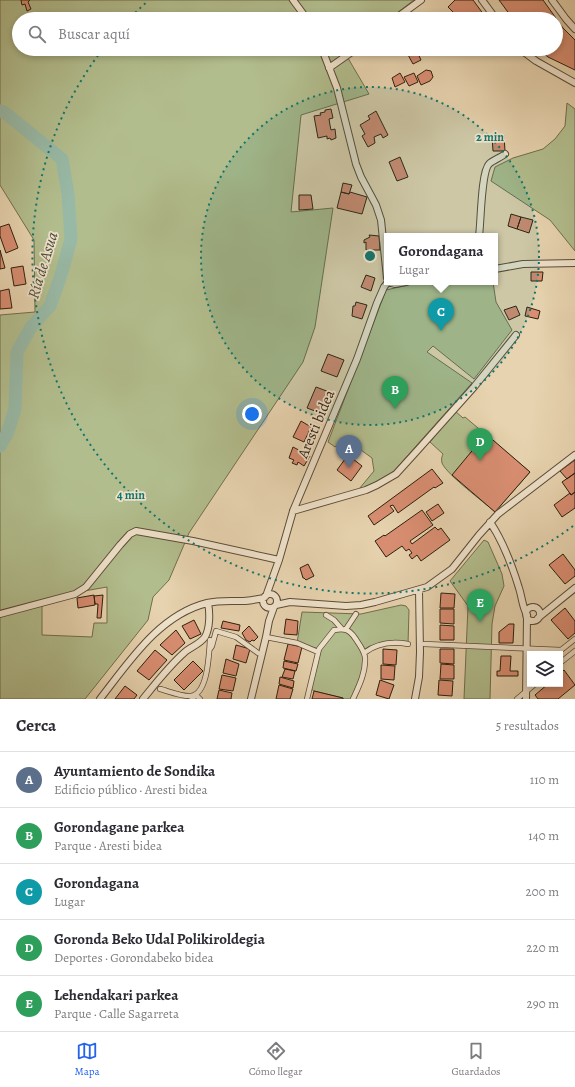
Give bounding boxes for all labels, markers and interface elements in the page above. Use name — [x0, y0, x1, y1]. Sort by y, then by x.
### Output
search box — [12, 12, 563, 56]
icon: search — [26, 23, 48, 45]
text: Buscar aquí — [58, 24, 130, 44]
text: 2 min — [476, 129, 504, 145]
water label: Ría de Asua — [22, 229, 64, 301]
popup — [384, 233, 498, 285]
text: Gorondagana — [398, 241, 484, 261]
centre of rings — [363, 249, 377, 263]
text: Lugar — [398, 261, 429, 278]
pin: C — [428, 298, 454, 331]
pin: B — [382, 376, 408, 409]
street label: Aresti bidea — [292, 387, 339, 462]
your location — [242, 404, 262, 424]
pin: D — [467, 428, 493, 461]
pin: A — [336, 435, 362, 468]
text: 4 min — [117, 487, 145, 503]
pin: E — [467, 589, 493, 622]
map controls — [527, 651, 563, 687]
button: layers — [527, 651, 563, 687]
text: Cerca — [16, 714, 56, 737]
text: 5 resultados — [496, 717, 559, 734]
text: Ayuntamiento de Sondika — [54, 761, 215, 781]
text: A — [25, 771, 33, 788]
text: 110 m — [530, 771, 559, 788]
text: Edificio público · Aresti bidea — [54, 781, 208, 798]
text: Gorondagane parkea — [54, 817, 185, 837]
text: B — [25, 827, 33, 844]
text: 140 m — [528, 827, 559, 844]
text: Parque · Aresti bidea — [54, 837, 162, 854]
text: Gorondagana — [54, 873, 139, 893]
text: C — [25, 883, 33, 900]
text: 200 m — [526, 883, 559, 900]
text: Lugar — [54, 893, 85, 910]
text: Goronda Beko Udal Polikiroldegia — [54, 929, 265, 949]
text: D — [24, 939, 34, 956]
text: 220 m — [526, 939, 559, 956]
text: Deportes · Gorondabeko bidea — [54, 949, 214, 966]
text: Lehendakari parkea — [54, 985, 179, 1005]
text: E — [25, 995, 33, 1012]
text: 290 m — [527, 995, 559, 1012]
text: Parque · Calle Sagarreta — [54, 1005, 179, 1022]
tab: Mapa — [74, 1040, 100, 1079]
tab: Cómo llegar — [249, 1040, 303, 1079]
tab: Guardados — [451, 1040, 501, 1079]

